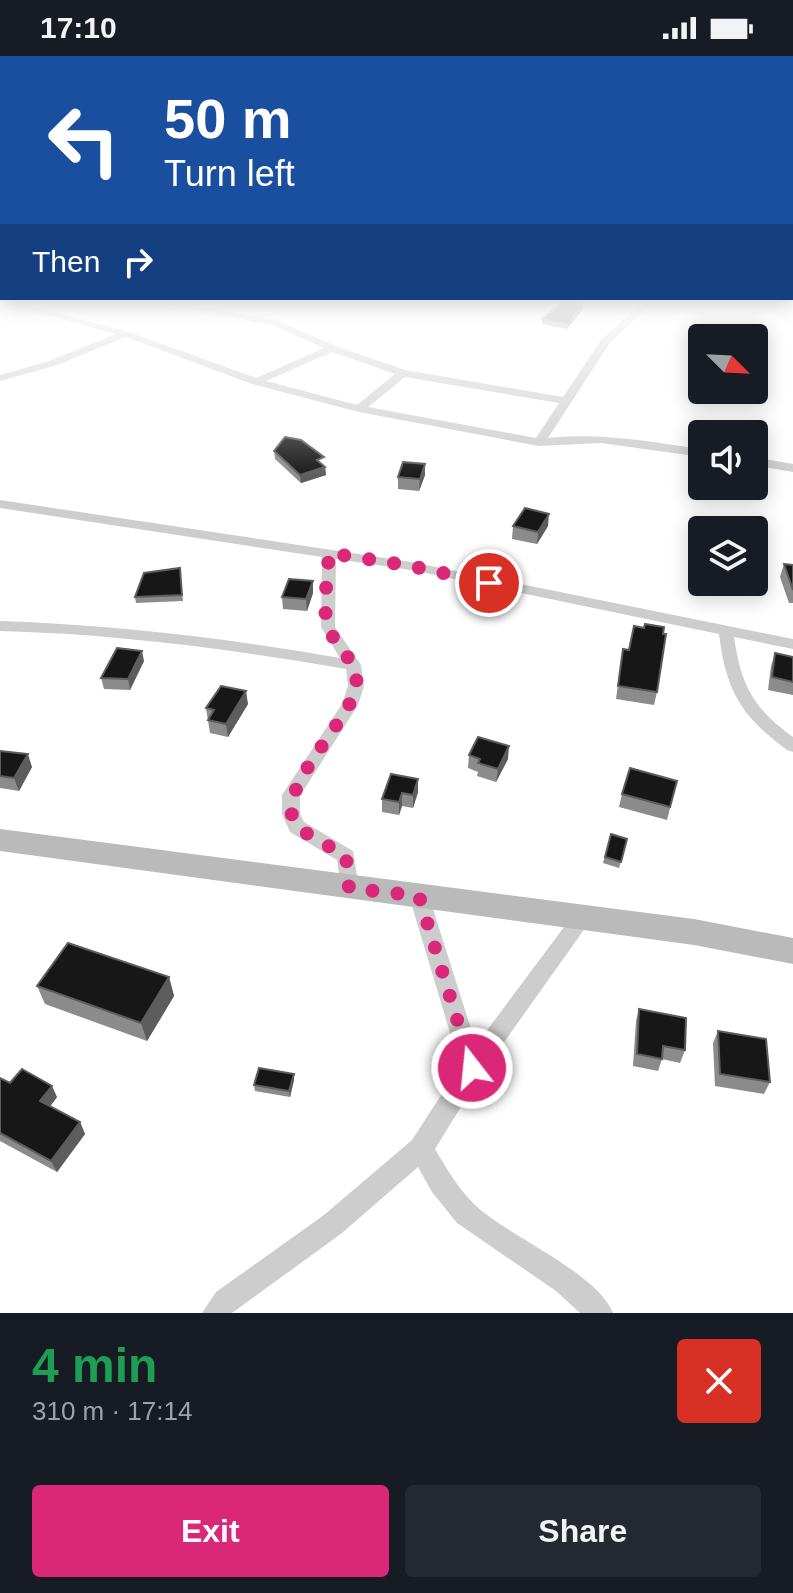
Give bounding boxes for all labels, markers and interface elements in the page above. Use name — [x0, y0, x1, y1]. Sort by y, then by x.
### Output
text: 17:10 — [40, 11, 117, 44]
text: 50 m — [164, 87, 292, 150]
icon: left — [32, 88, 136, 192]
text: Turn left — [164, 153, 295, 194]
icon: right — [116, 240, 160, 284]
text: Then — [32, 245, 100, 278]
north arrow — [688, 324, 768, 404]
map controls — [688, 324, 768, 596]
button: sound — [688, 420, 768, 500]
button: layers — [688, 516, 768, 596]
pin — [455, 549, 523, 617]
icon: arrive — [467, 561, 511, 605]
position arrow — [430, 1026, 514, 1110]
text: 4 min — [32, 1339, 157, 1392]
button: close — [677, 1339, 761, 1423]
text: 310 m · 17:14 — [32, 1396, 192, 1426]
button: Exit — [32, 1485, 389, 1577]
button: Share — [405, 1485, 761, 1577]

